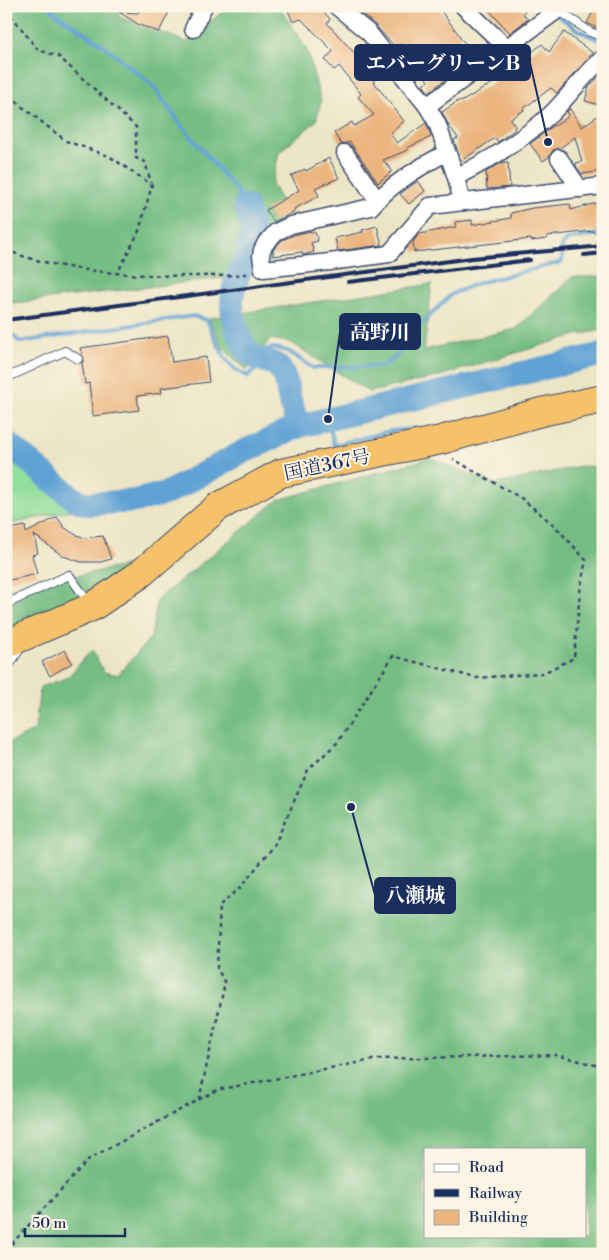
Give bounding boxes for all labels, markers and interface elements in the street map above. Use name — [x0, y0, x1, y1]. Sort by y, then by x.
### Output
callout: エバーグリーンB — [355, 45, 530, 80]
text: エバーグリーンB — [366, 52, 520, 77]
callout: 高野川 — [340, 314, 420, 349]
text: 高野川 — [350, 321, 410, 346]
street label: 国道367号 — [282, 444, 373, 486]
callout: 八瀬城 — [375, 878, 455, 913]
text: 八瀬城 — [385, 884, 445, 909]
legend — [424, 1148, 586, 1238]
text: Road — [469, 1158, 504, 1177]
text: Railway — [469, 1184, 523, 1203]
scale bar — [25, 1205, 125, 1237]
text: Building — [468, 1208, 528, 1227]
text: 50 m — [32, 1214, 66, 1233]

